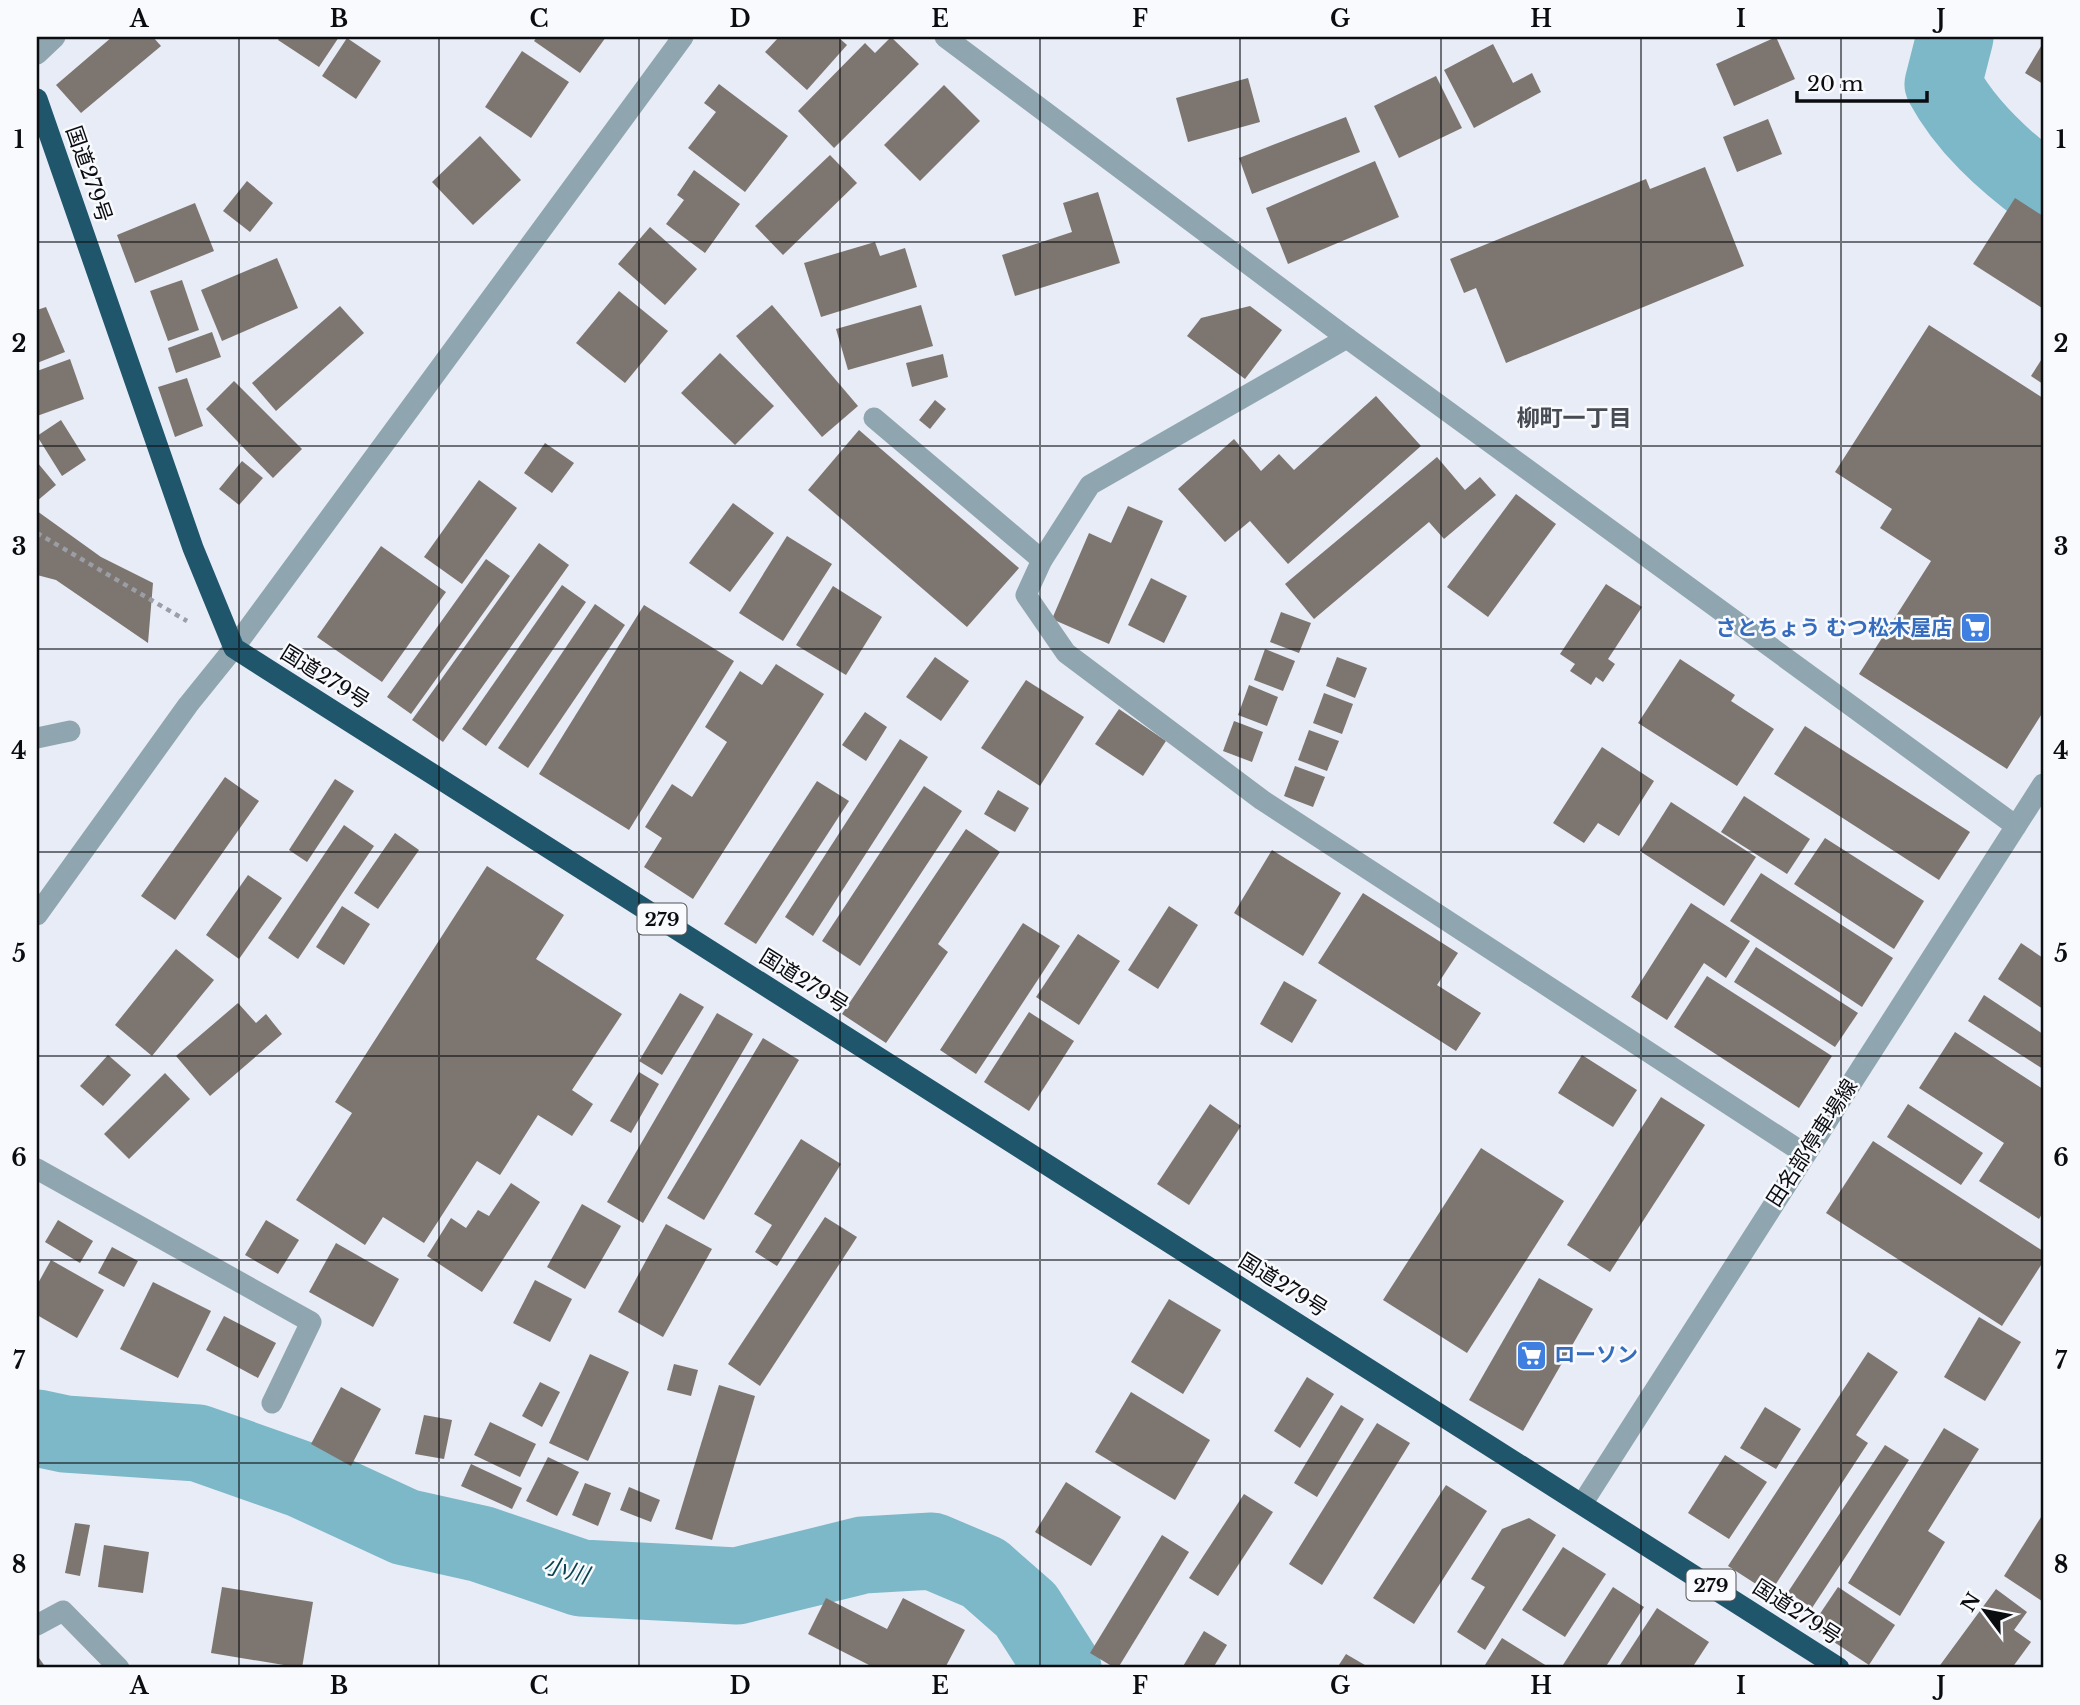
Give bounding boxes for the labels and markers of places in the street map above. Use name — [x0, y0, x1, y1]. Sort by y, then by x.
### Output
supermarket icon: さとちょう むつ松木屋店 — [1958, 611, 1992, 645]
place label: さとちょう むつ松木屋店 — [1715, 615, 1952, 641]
supermarket icon: ローソン — [1514, 1338, 1548, 1372]
place label: ローソン — [1554, 1342, 1638, 1368]

